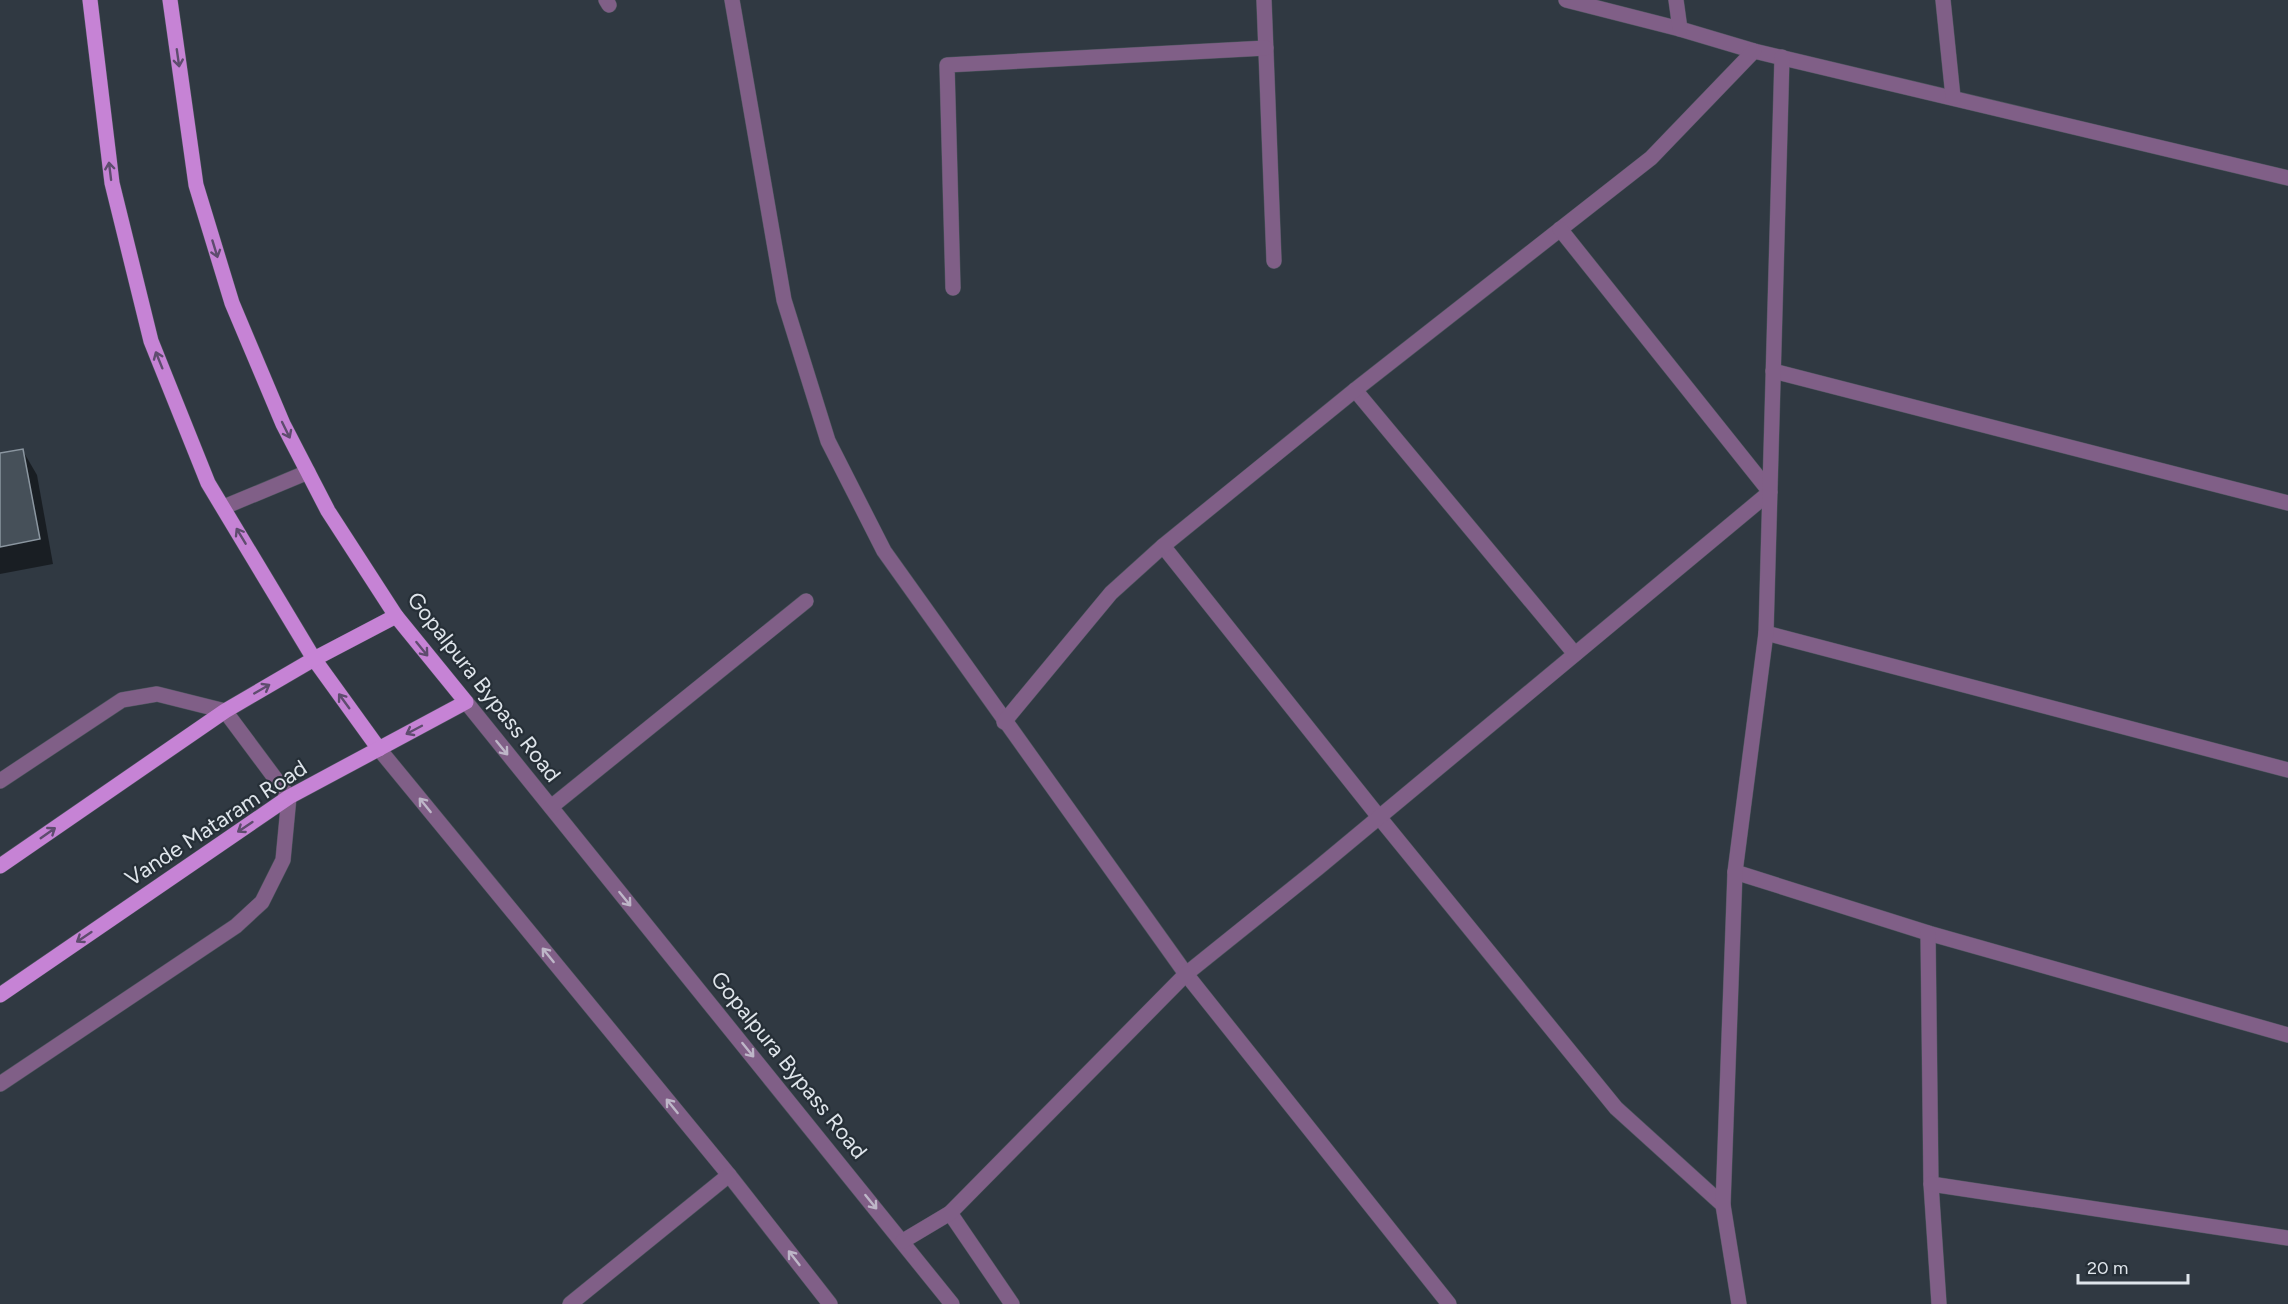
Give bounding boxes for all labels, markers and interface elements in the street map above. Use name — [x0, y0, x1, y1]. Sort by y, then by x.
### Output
one-way arrow — [173, 48, 184, 67]
one-way arrow — [105, 162, 116, 182]
one-way arrow — [210, 239, 221, 258]
one-way arrow — [153, 351, 164, 370]
one-way arrow — [281, 421, 293, 439]
one-way arrow — [234, 528, 246, 545]
street label: Gopalpura Bypass Road — [401, 587, 567, 787]
one-way arrow — [416, 641, 429, 657]
one-way arrow — [253, 683, 271, 694]
one-way arrow — [338, 694, 351, 710]
one-way arrow — [406, 724, 423, 736]
one-way arrow — [496, 739, 509, 755]
street label: Vande Mataram Road — [120, 754, 312, 892]
one-way arrow — [418, 797, 431, 813]
one-way arrow — [237, 821, 254, 834]
one-way arrow — [40, 827, 56, 839]
one-way arrow — [619, 891, 632, 907]
one-way arrow — [77, 931, 93, 943]
one-way arrow — [542, 947, 555, 963]
street label: Gopalpura Bypass Road — [705, 966, 873, 1164]
one-way arrow — [742, 1042, 755, 1058]
one-way arrow — [665, 1099, 679, 1114]
one-way arrow — [865, 1193, 878, 1209]
scale bar — [2078, 1247, 2188, 1285]
one-way arrow — [788, 1250, 801, 1266]
text: 20 m — [2087, 1257, 2128, 1279]

